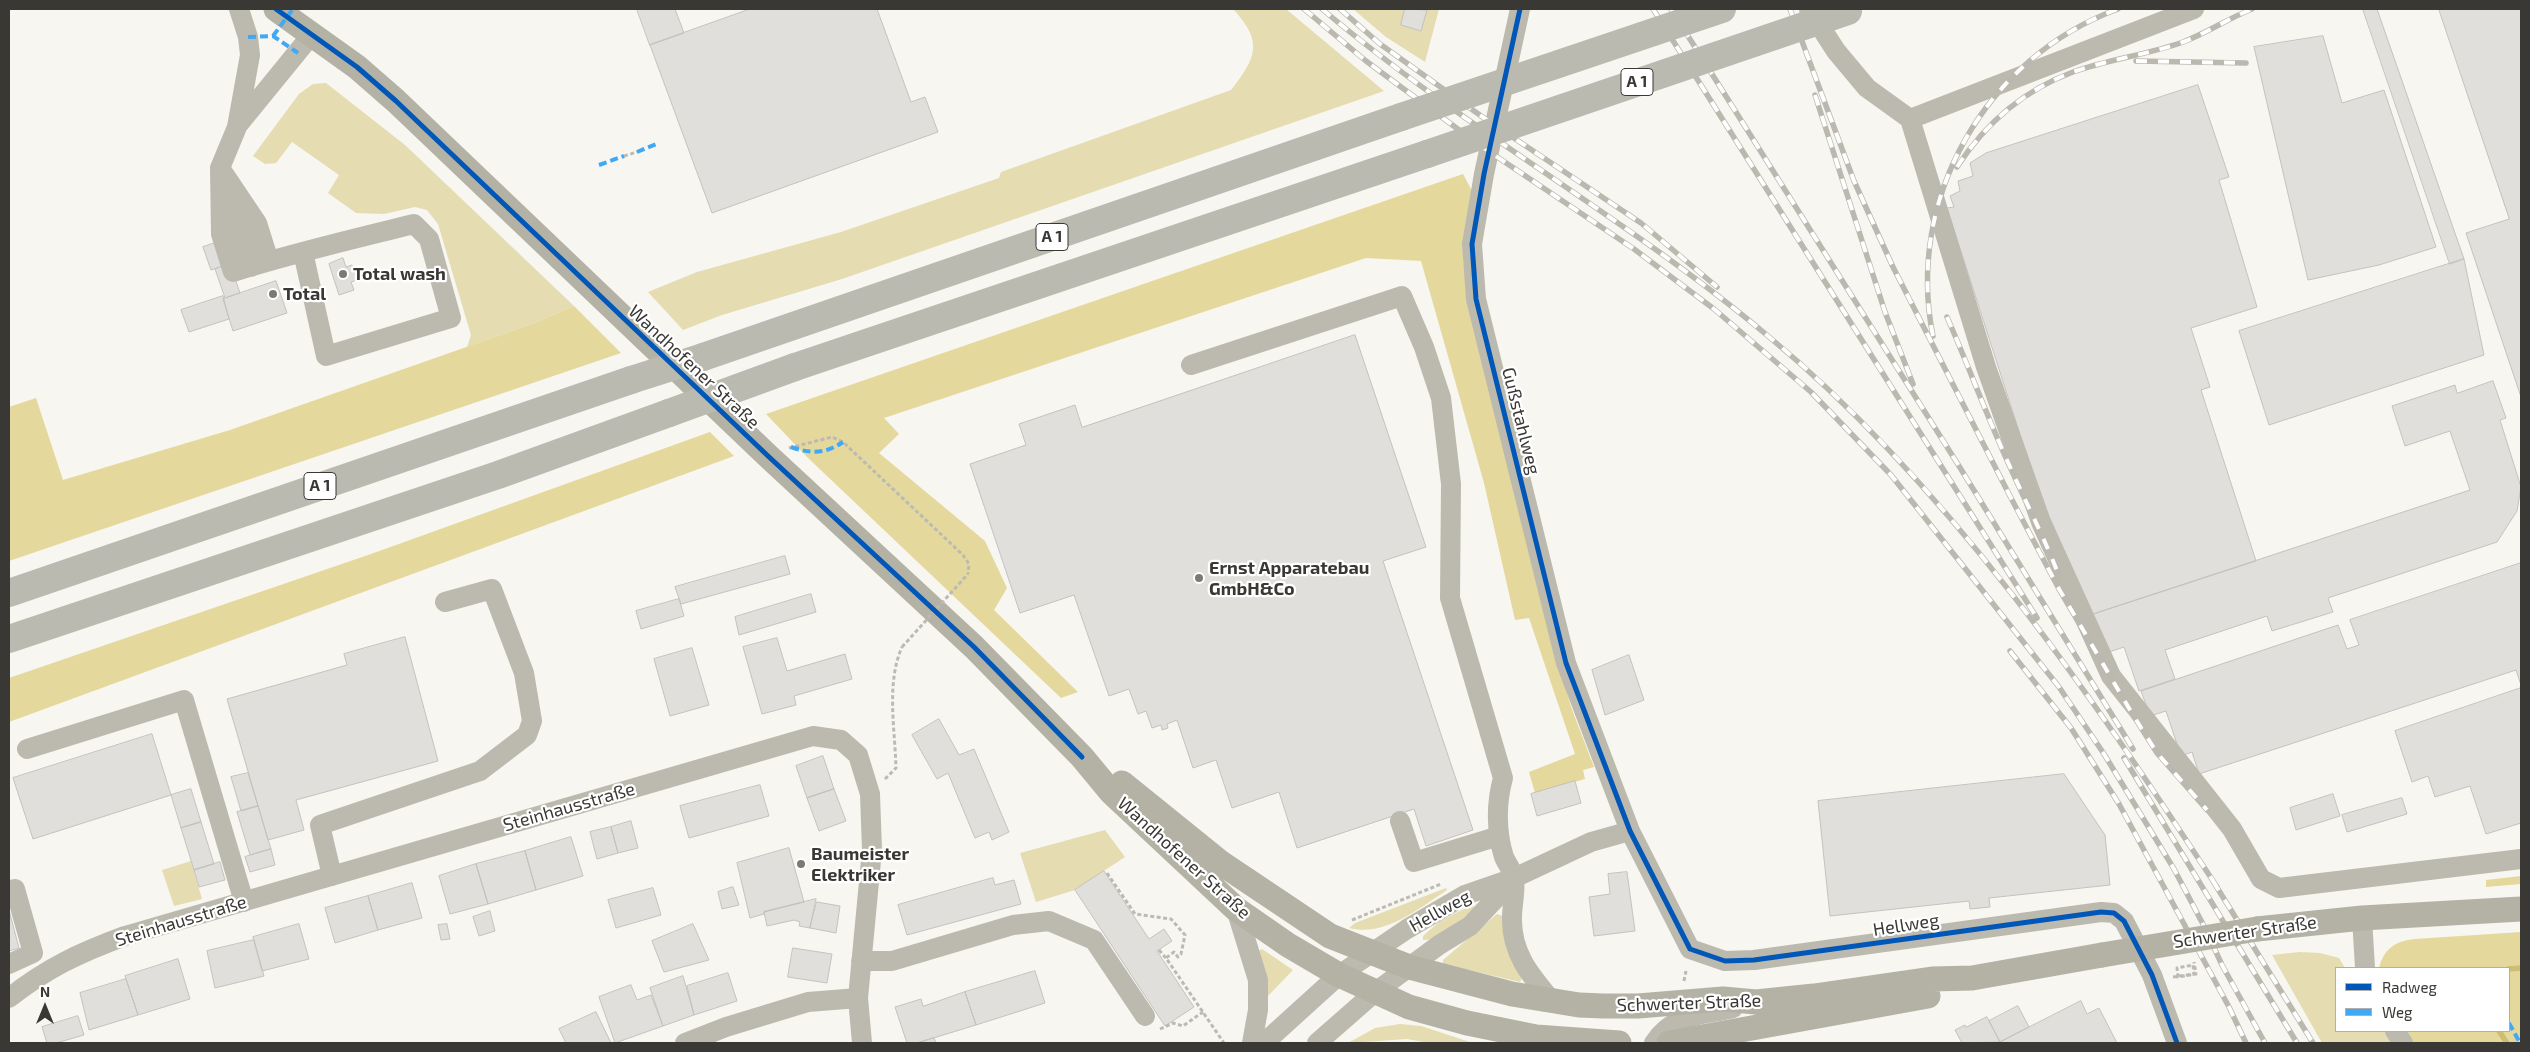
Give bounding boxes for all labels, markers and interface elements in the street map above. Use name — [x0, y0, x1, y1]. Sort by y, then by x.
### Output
road number: A 1 — [1621, 68, 1653, 95]
road number: A 1 — [1036, 223, 1068, 250]
place label: Total wash — [353, 263, 446, 285]
marker: Total wash — [337, 268, 349, 280]
place label: Total — [283, 283, 326, 305]
marker: Total — [267, 288, 279, 300]
street label: Wandhofener Straße — [624, 301, 764, 433]
street label: Gußstahlweg — [1497, 365, 1545, 477]
road number: A 1 — [304, 472, 336, 500]
place label: Ernst Apparatebau GmbH&Co — [1209, 557, 1369, 600]
marker: Ernst Apparatebau GmbH&Co — [1193, 572, 1205, 584]
street label: Steinhausstraße — [501, 778, 637, 836]
street label: Wandhofener Straße — [1113, 793, 1255, 923]
place label: Baumeister Elektriker — [811, 843, 909, 886]
marker: Baumeister Elektriker — [795, 858, 807, 870]
street label: Hellweg — [1406, 885, 1474, 937]
street label: Steinhausstraße — [113, 891, 249, 951]
street label: Hellweg — [1871, 909, 1941, 941]
street label: Schwerter Straße — [2172, 911, 2318, 953]
legend — [2335, 967, 2510, 1032]
text: Radweg — [2382, 978, 2437, 996]
north arrow — [20, 982, 70, 1032]
text: N — [40, 983, 50, 1000]
street label: Schwerter Straße — [1616, 990, 1762, 1016]
text: Weg — [2382, 1003, 2412, 1021]

